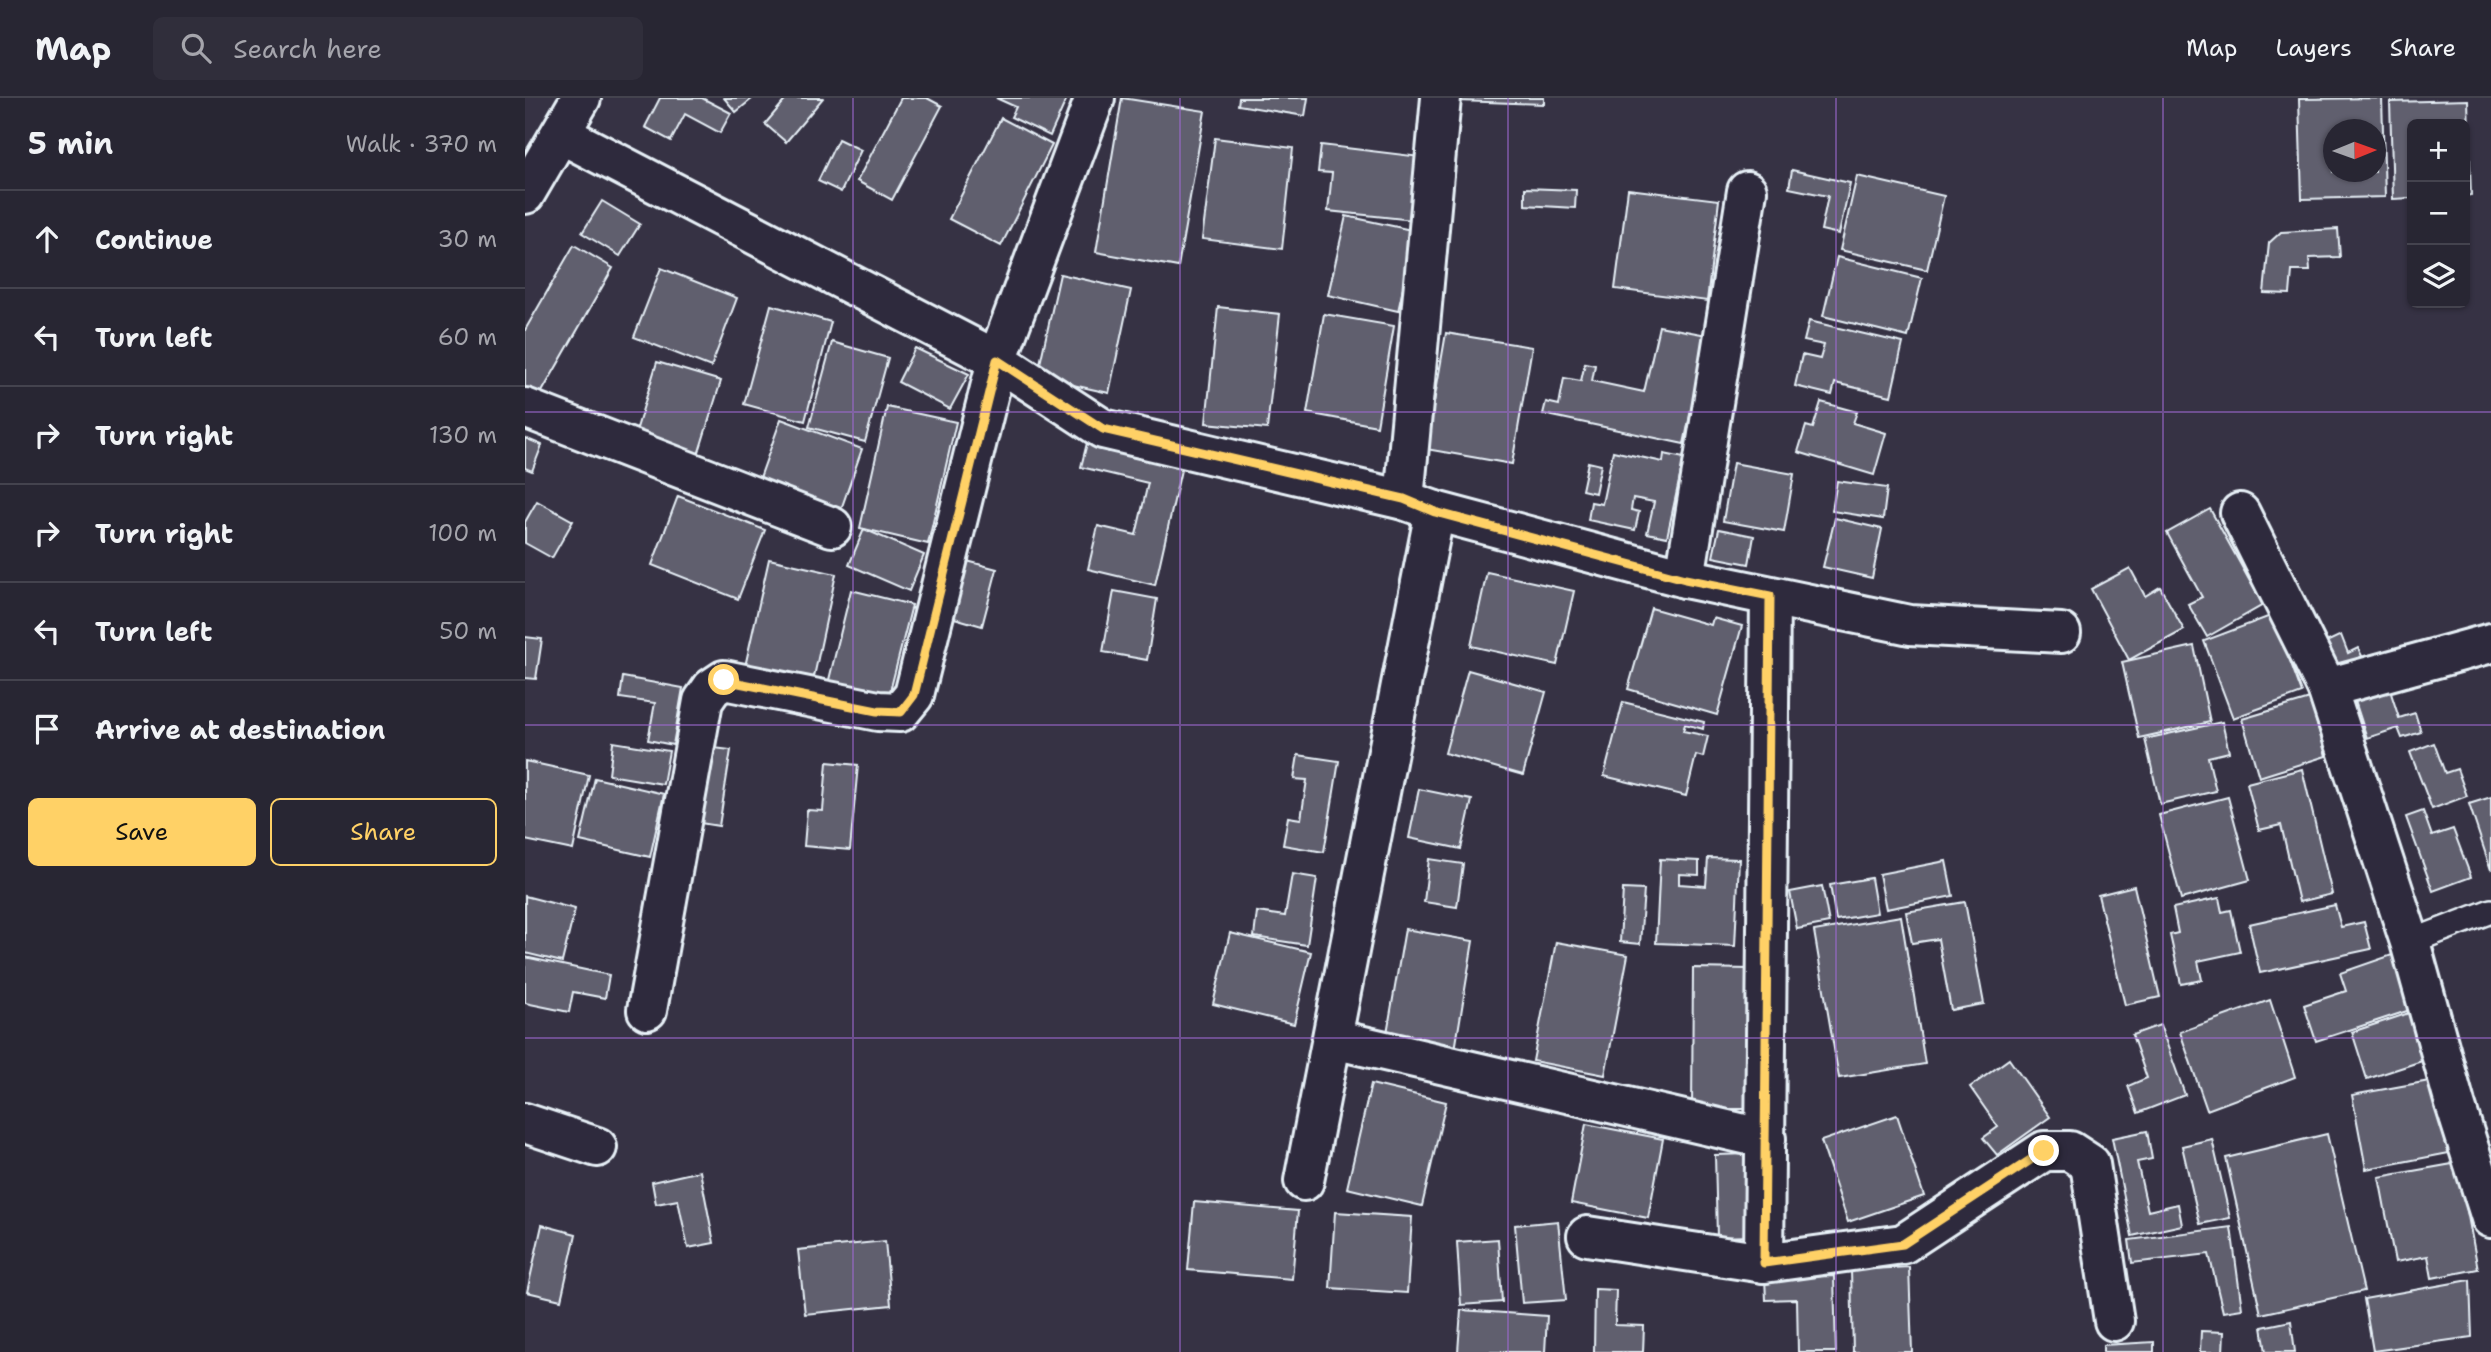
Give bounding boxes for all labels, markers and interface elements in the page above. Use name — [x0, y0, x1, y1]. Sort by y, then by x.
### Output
search box — [153, 17, 643, 80]
text: Map — [35, 26, 111, 71]
icon: search — [177, 29, 215, 67]
text: Search here — [233, 31, 382, 66]
text: Map — [2186, 32, 2237, 64]
text: Layers — [2275, 32, 2352, 64]
text: Share — [2390, 32, 2456, 64]
north arrow — [2323, 119, 2386, 182]
map controls — [2407, 119, 2470, 308]
button: + — [2407, 119, 2470, 182]
text: 5 min — [28, 123, 113, 164]
text: Walk · 370 m — [346, 129, 497, 159]
button: − — [2407, 182, 2470, 245]
icon: ahead — [28, 220, 66, 258]
text: Continue — [95, 222, 213, 257]
text: 30 m — [438, 224, 497, 254]
button: layers — [2407, 245, 2470, 308]
icon: left — [28, 318, 66, 356]
text: Turn left — [95, 320, 212, 355]
text: 60 m — [438, 322, 497, 352]
icon: right — [28, 416, 66, 454]
text: Turn right — [95, 418, 233, 453]
text: 130 m — [429, 420, 497, 450]
icon: right — [28, 514, 66, 552]
text: Turn right — [95, 516, 233, 551]
text: 100 m — [428, 518, 497, 548]
icon: left — [28, 612, 66, 650]
text: Turn left — [95, 614, 212, 649]
text: 50 m — [439, 616, 497, 646]
route start — [708, 664, 739, 695]
icon: arrive — [28, 710, 66, 748]
text: Arrive at destination — [95, 712, 385, 747]
button: Save — [28, 798, 256, 866]
button: Share — [270, 798, 497, 866]
route end — [2028, 1135, 2059, 1166]

